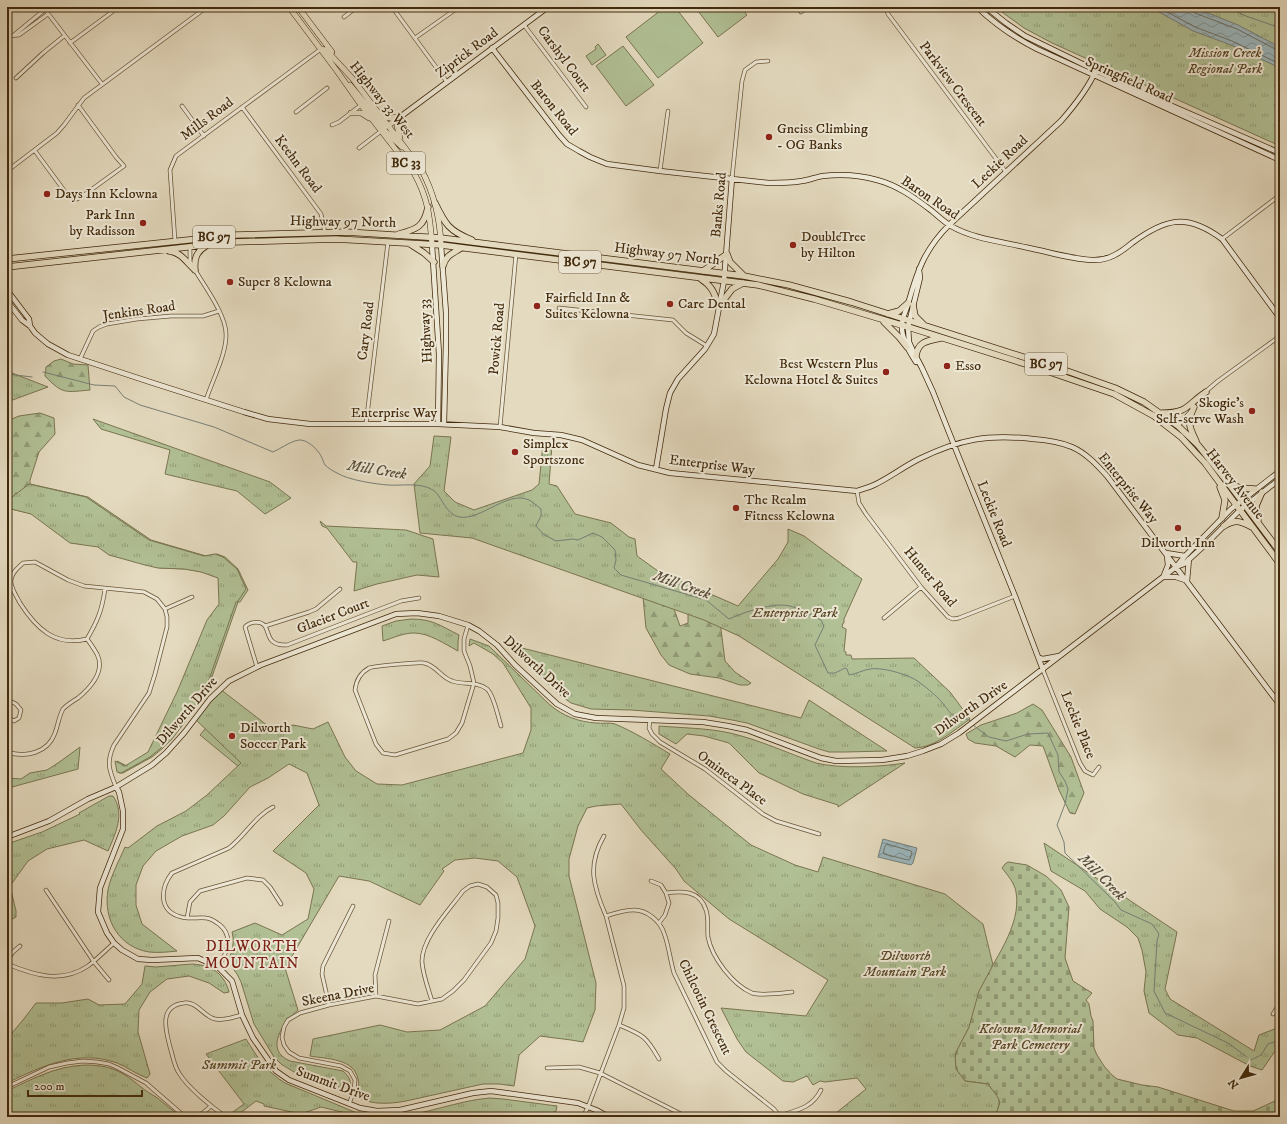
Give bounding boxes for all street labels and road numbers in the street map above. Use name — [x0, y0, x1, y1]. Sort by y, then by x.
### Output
street label: Carshyl Court — [533, 22, 595, 96]
street label: Ziprick Road — [432, 24, 502, 82]
street label: Parkview Crescent — [915, 38, 991, 131]
street label: Springfield Road — [1082, 53, 1176, 107]
street label: Highway 33 West — [345, 58, 419, 143]
street label: Baron Road — [526, 77, 582, 139]
street label: Mills Road — [177, 93, 237, 145]
street label: Keehn Road — [270, 131, 326, 197]
street label: Leckie Road — [968, 131, 1032, 193]
road number: BC 33 — [387, 152, 425, 174]
street label: Banks Road — [707, 171, 731, 239]
street label: Baron Road — [898, 172, 962, 224]
street label: Highway 97 North — [290, 212, 397, 232]
road number: BC 97 — [193, 226, 235, 248]
street label: Highway 97 North — [613, 239, 721, 269]
road number: BC 97 — [559, 251, 601, 273]
street label: Jenkins Road — [100, 297, 176, 325]
street label: Highway 33 — [415, 298, 437, 364]
street label: Cary Road — [353, 301, 379, 361]
street label: Powick Road — [485, 302, 509, 376]
road number: BC 97 — [1025, 353, 1067, 375]
street label: Enterprise Way — [351, 404, 438, 422]
street label: Harvey Avenue — [1202, 445, 1268, 523]
street label: Enterprise Way — [1094, 449, 1162, 528]
street label: Enterprise Way — [668, 451, 756, 479]
street label: Leckie Road — [972, 478, 1016, 550]
street label: Hunter Road — [900, 543, 960, 611]
street label: Glacier Court — [294, 594, 372, 638]
street label: Dilworth Drive — [499, 632, 575, 702]
street label: Dilworth Drive — [152, 673, 222, 749]
street label: Dilworth Drive — [931, 676, 1011, 740]
street label: Leckie Place — [1056, 689, 1100, 762]
street label: Omineca Place — [693, 747, 771, 810]
street label: Chilcotin Crescent — [674, 956, 736, 1058]
street label: Skeena Drive — [300, 979, 376, 1011]
street label: Summit Drive — [294, 1062, 373, 1106]

